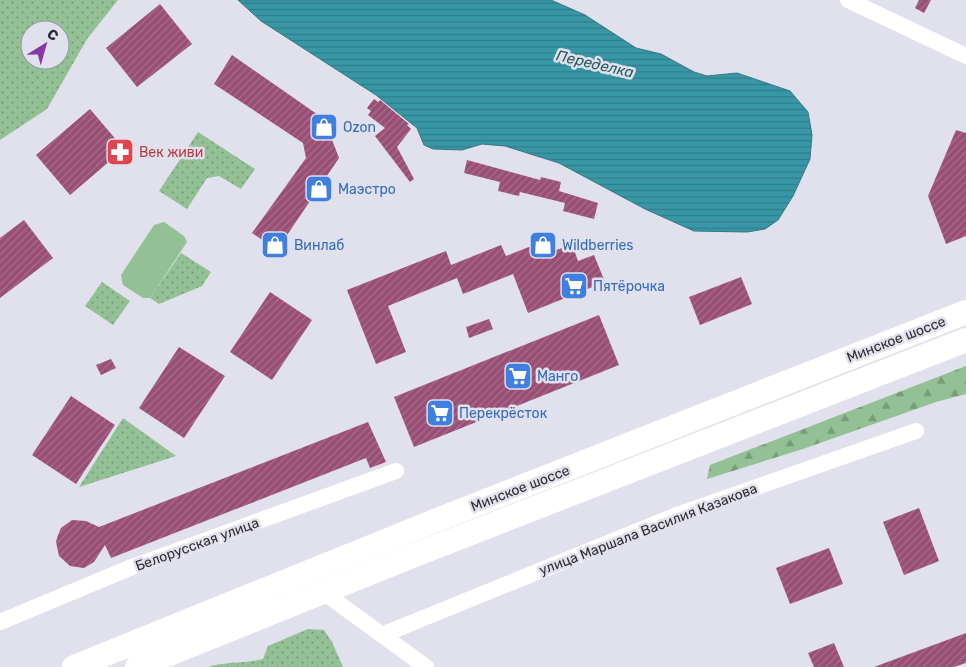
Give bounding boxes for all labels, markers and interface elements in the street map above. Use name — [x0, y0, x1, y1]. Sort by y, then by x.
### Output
north arrow — [20, 20, 70, 70]
text: С — [43, 25, 62, 45]
water label: Переделка — [554, 46, 636, 82]
shop icon: Ozon — [309, 112, 339, 142]
place label: Ozon — [343, 119, 376, 136]
pharmacy icon: Век живи — [105, 137, 135, 167]
place label: Век живи — [139, 144, 203, 161]
shop icon: Маэстро — [304, 174, 334, 204]
place label: Маэстро — [338, 181, 396, 198]
shop icon: Винлаб — [260, 230, 290, 260]
shop icon: Wildberries — [528, 230, 558, 260]
place label: Винлаб — [294, 237, 344, 254]
place label: Wildberries — [562, 237, 634, 254]
supermarket icon: Пятёрочка — [559, 271, 589, 301]
place label: Пятёрочка — [593, 278, 665, 295]
street label: Минское шоссе — [844, 313, 948, 366]
supermarket icon: Манго — [503, 361, 533, 391]
place label: Манго — [537, 368, 578, 385]
supermarket icon: Перекрёсток — [425, 398, 455, 428]
place label: Перекрёсток — [459, 405, 548, 422]
street label: Минское шоссе — [468, 462, 572, 515]
street label: улица Маршала Василия Казакова — [537, 480, 760, 579]
street label: Белорусская улица — [133, 514, 261, 575]

